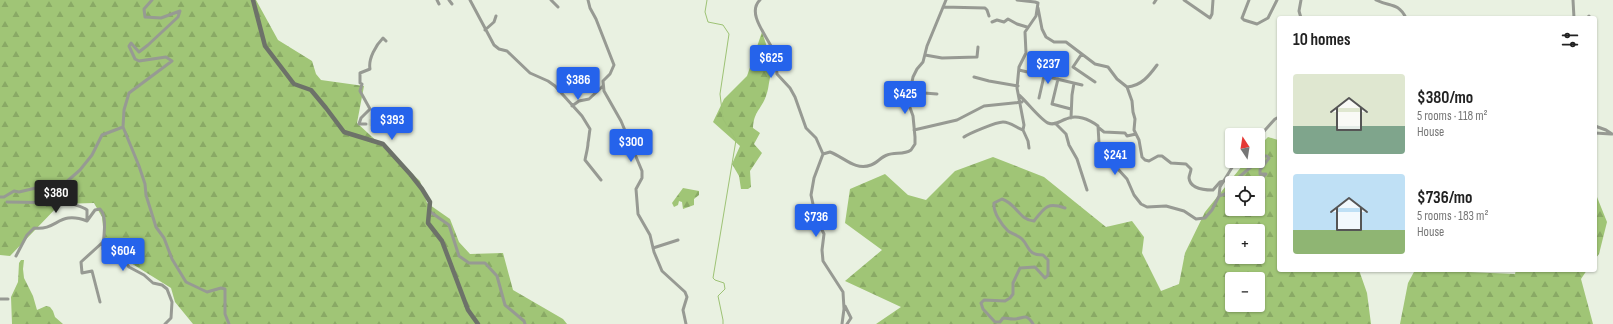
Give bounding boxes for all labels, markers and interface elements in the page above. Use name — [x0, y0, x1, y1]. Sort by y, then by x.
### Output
icon: filters — [1559, 29, 1581, 51]
text: 10 homes — [1293, 30, 1350, 50]
pin: $625 — [747, 45, 795, 79]
text: $625 — [759, 50, 783, 66]
pin: $237 — [1024, 51, 1072, 85]
text: $237 — [1036, 56, 1060, 72]
pin: $386 — [554, 67, 602, 101]
text: $386 — [566, 72, 590, 88]
pin: $425 — [881, 81, 929, 115]
text: $425 — [893, 86, 917, 102]
text: $380/mo — [1417, 88, 1473, 108]
icon: home — [1325, 90, 1373, 138]
pin: $393 — [368, 107, 416, 141]
text: 5 rooms · 118 m² — [1417, 108, 1488, 124]
text: $393 — [380, 112, 404, 128]
text: House — [1417, 124, 1444, 140]
north arrow — [1225, 128, 1265, 168]
map controls — [1225, 128, 1265, 312]
pin: $300 — [607, 129, 655, 163]
text: $300 — [619, 134, 643, 150]
pin: $241 — [1091, 142, 1139, 176]
text: $241 — [1103, 147, 1127, 163]
button: locate — [1225, 176, 1265, 216]
pin: $380 — [32, 180, 80, 214]
text: $380 — [44, 185, 68, 201]
text: $736/mo — [1417, 188, 1473, 208]
icon: home — [1325, 190, 1373, 238]
pin: $736 — [792, 204, 840, 238]
text: 5 rooms · 183 m² — [1417, 208, 1488, 224]
text: $736 — [804, 209, 828, 225]
button: + — [1225, 224, 1265, 264]
text: House — [1417, 224, 1444, 240]
pin: $604 — [99, 238, 147, 272]
text: $604 — [111, 243, 136, 259]
button: − — [1225, 272, 1265, 312]

